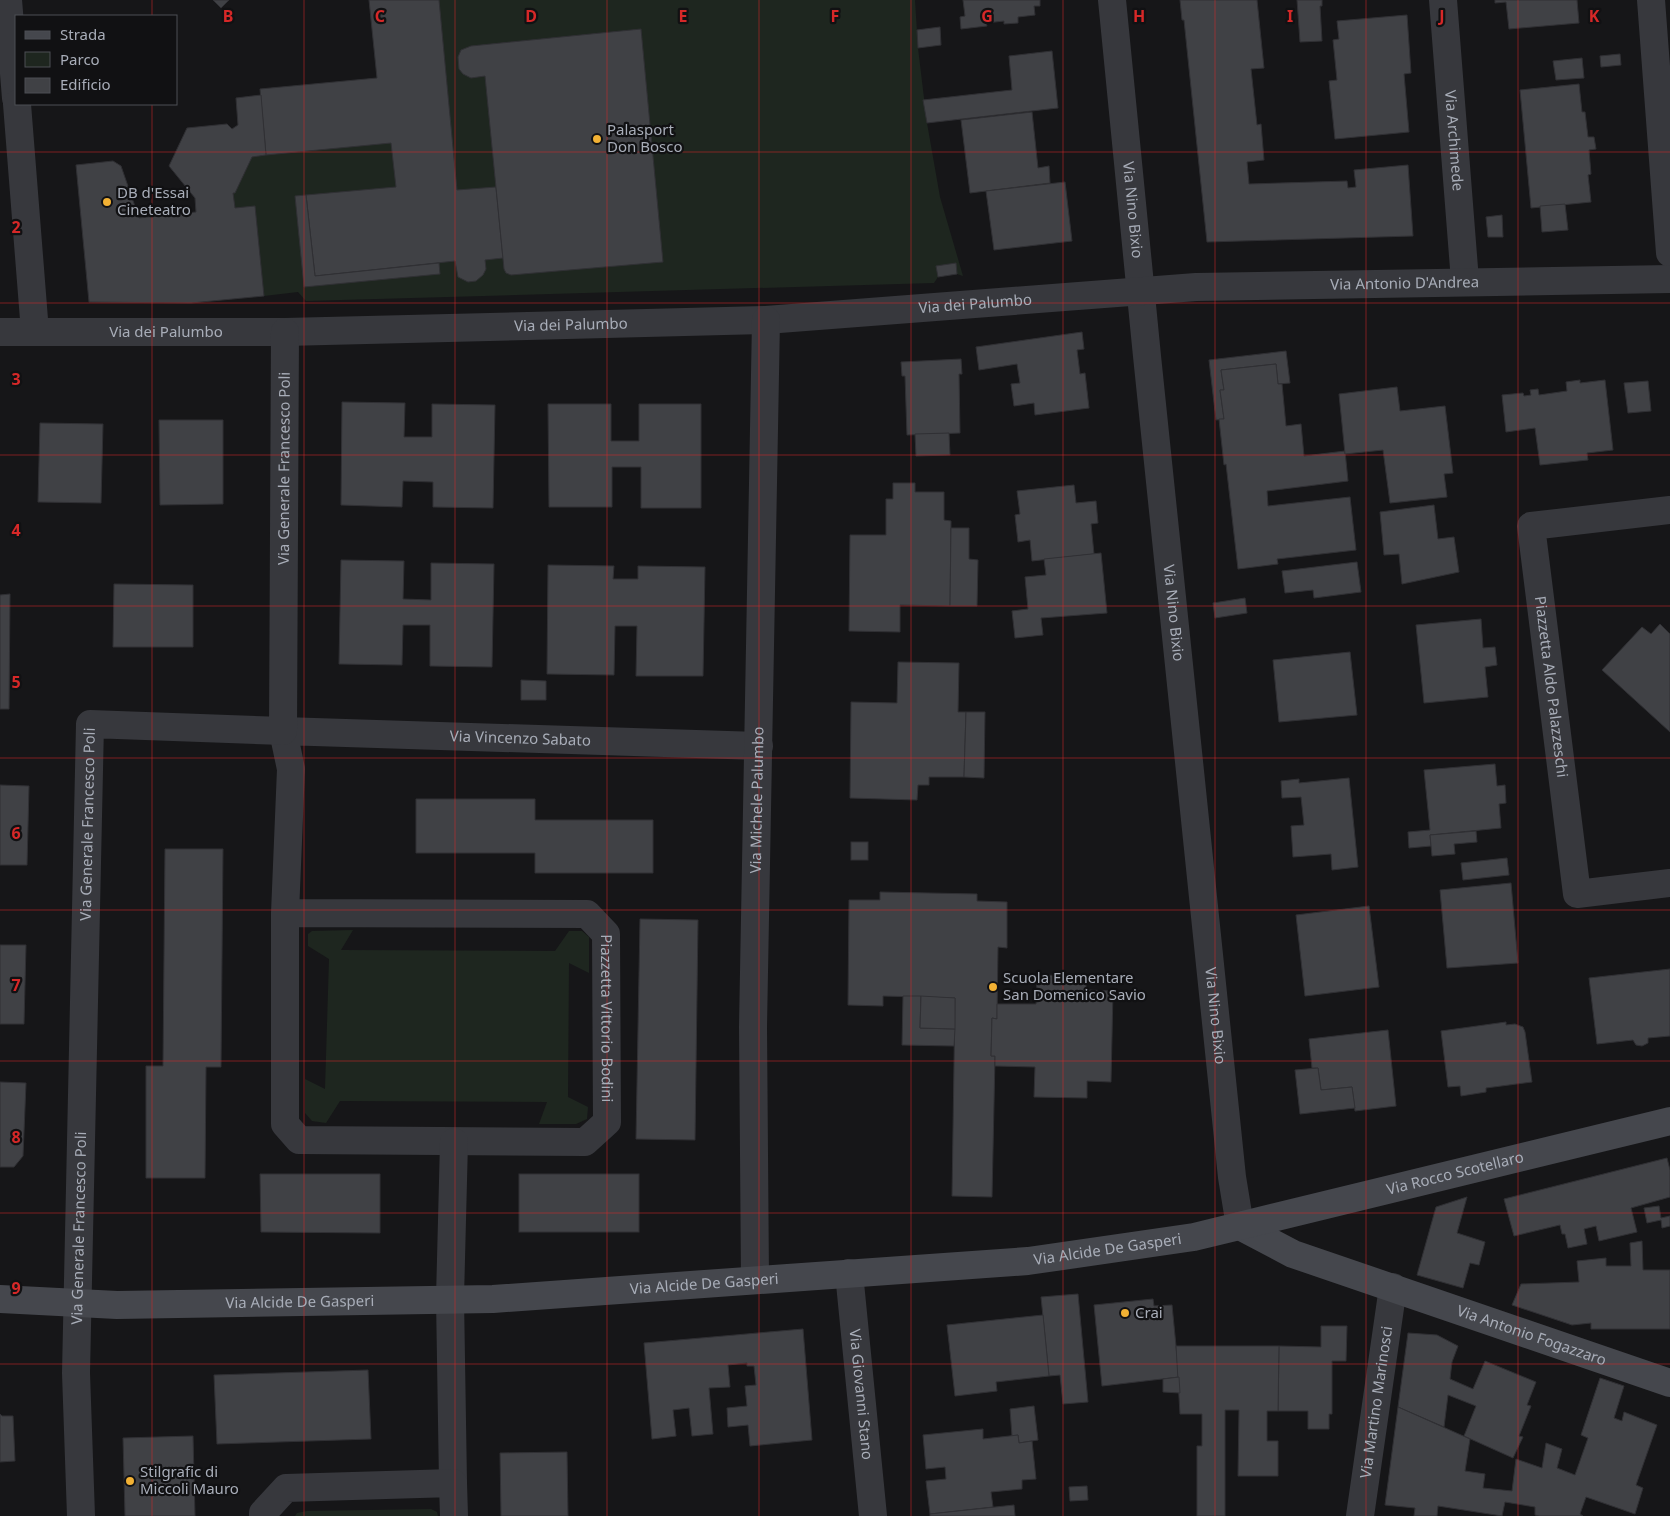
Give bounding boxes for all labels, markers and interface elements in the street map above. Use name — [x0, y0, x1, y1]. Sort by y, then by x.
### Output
text: B — [223, 5, 233, 27]
text: C — [375, 5, 385, 27]
text: D — [525, 5, 537, 27]
text: E — [679, 5, 688, 27]
text: F — [831, 5, 839, 27]
text: G — [981, 5, 993, 27]
text: H — [1133, 5, 1145, 27]
text: I — [1287, 5, 1293, 27]
text: J — [1437, 5, 1445, 27]
text: K — [1589, 5, 1600, 27]
legend — [15, 15, 178, 105]
text: Strada — [60, 24, 106, 44]
text: Parco — [60, 49, 100, 69]
text: Edificio — [60, 74, 111, 94]
street label: Via Archimede — [1441, 89, 1469, 192]
place label: Palasport Don Bosco — [607, 119, 682, 156]
marker: Palasport Don Bosco — [591, 133, 603, 145]
street label: Via Nino Bixio — [1119, 160, 1148, 259]
place label: DB d'Essai Cineteatro — [117, 182, 191, 219]
marker: DB d'Essai Cineteatro — [101, 196, 113, 208]
text: 2 — [11, 216, 21, 238]
street label: Via Antonio D'Andrea — [1330, 271, 1479, 294]
street label: Via dei Palumbo — [918, 289, 1033, 317]
street label: Via dei Palumbo — [514, 312, 628, 335]
street label: Via dei Palumbo — [109, 321, 223, 341]
text: 3 — [11, 368, 21, 390]
street label: Via Generale Francesco Poli — [273, 372, 294, 565]
text: 4 — [11, 519, 21, 541]
street label: Via Nino Bixio — [1160, 563, 1190, 662]
street label: Piazzetta Aldo Palazzeschi — [1531, 595, 1573, 779]
text: 5 — [11, 671, 21, 693]
street label: Via Vincenzo Sabato — [449, 725, 591, 750]
street label: Via Michele Palumbo — [745, 726, 768, 874]
street label: Via Generale Francesco Poli — [75, 727, 99, 921]
text: 6 — [11, 822, 21, 844]
street label: Piazzetta Vittorio Bodini — [597, 934, 618, 1103]
street label: Via Nino Bixio — [1201, 966, 1231, 1065]
place label: Scuola Elementare San Domenico Savio — [1003, 967, 1146, 1004]
text: 7 — [11, 974, 21, 996]
marker: Scuola Elementare San Domenico Savio — [987, 981, 999, 993]
text: 8 — [11, 1126, 21, 1148]
street label: Via Generale Francesco Poli — [66, 1131, 90, 1325]
street label: Via Rocco Scotellaro — [1384, 1146, 1526, 1199]
street label: Via Alcide De Gasperi — [1032, 1228, 1183, 1269]
street label: Via Alcide De Gasperi — [629, 1268, 779, 1298]
text: 9 — [11, 1277, 21, 1299]
street label: Via Alcide De Gasperi — [225, 1290, 374, 1312]
street label: Via Antonio Fogazzaro — [1454, 1300, 1609, 1369]
place label: Crai — [1135, 1302, 1163, 1322]
marker: Crai — [1119, 1307, 1131, 1319]
street label: Via Martino Marinosci — [1355, 1325, 1396, 1480]
street label: Via Giovanni Stano — [846, 1328, 878, 1461]
place label: Stilgrafic di Miccoli Mauro — [140, 1461, 239, 1498]
marker: Stilgrafic di Miccoli Mauro — [124, 1475, 136, 1487]

